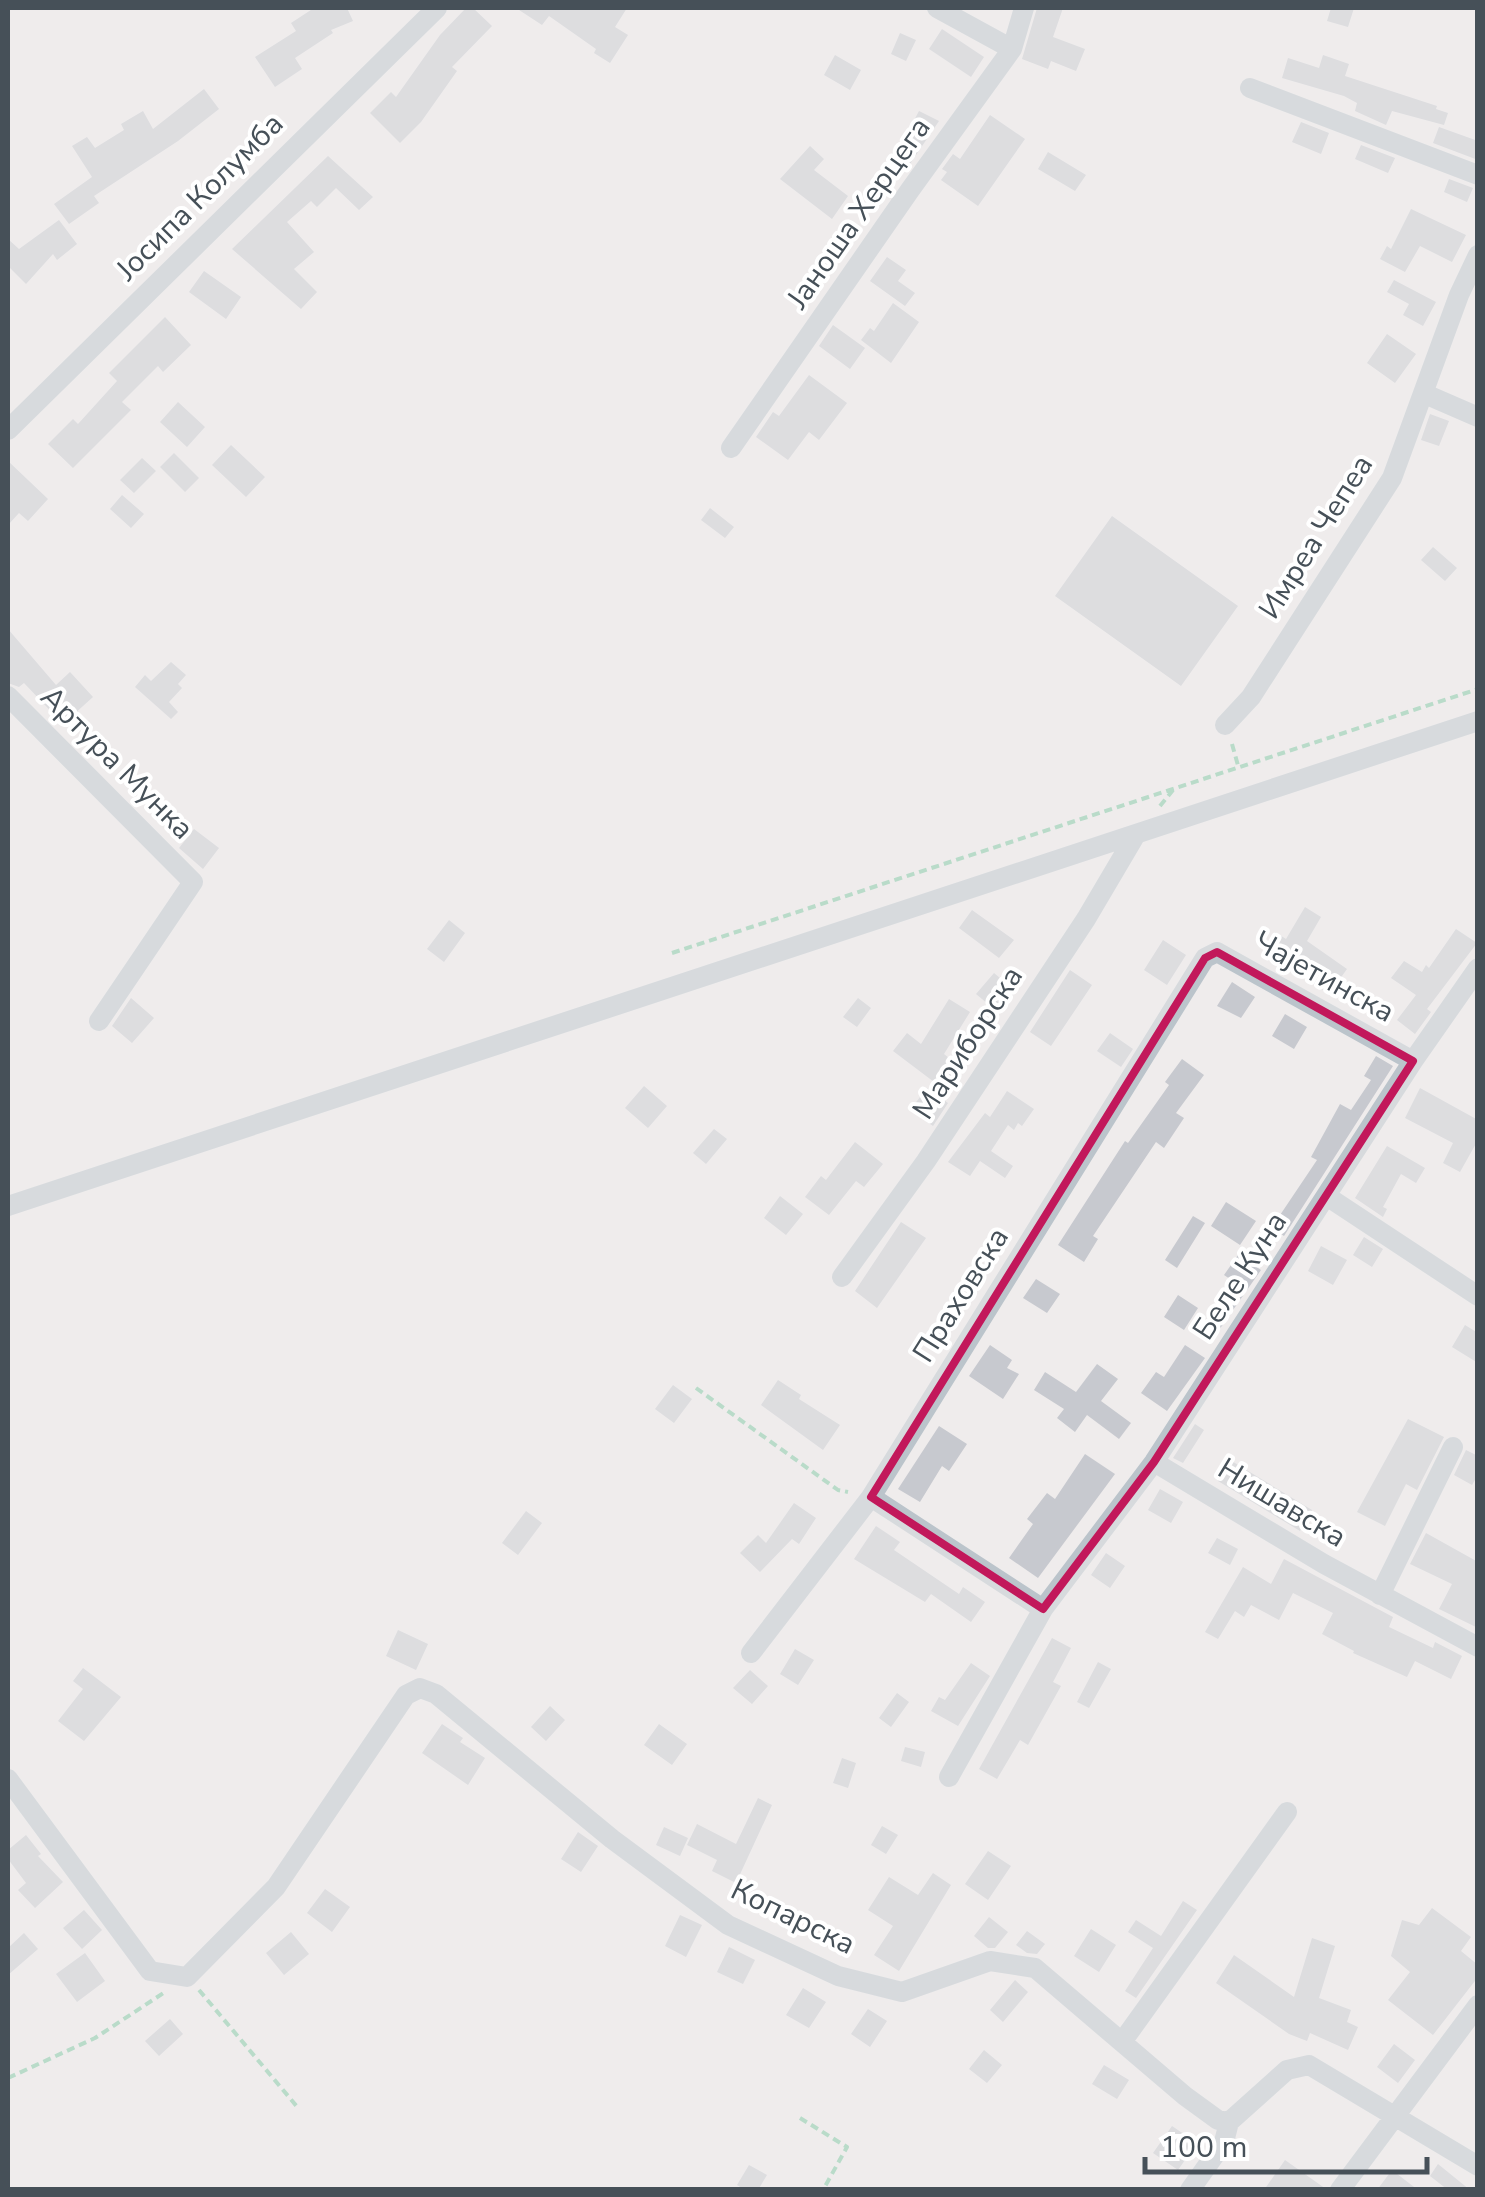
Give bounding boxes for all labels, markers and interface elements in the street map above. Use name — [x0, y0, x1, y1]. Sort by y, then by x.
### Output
street label: Јосипа Колумба — [107, 104, 293, 290]
street label: Јаноша Херцега — [777, 109, 940, 318]
street label: Имреа Чепеа — [1249, 447, 1383, 627]
street label: Артура Мунка — [31, 677, 203, 849]
street label: Чајетинска — [1246, 922, 1402, 1032]
street label: Мариборска — [903, 958, 1033, 1128]
street label: Беле Куна — [1183, 1204, 1297, 1348]
street label: Праховска — [903, 1220, 1019, 1370]
street label: Нишавска — [1210, 1449, 1354, 1557]
street label: Копарска — [724, 1869, 862, 1965]
scale bar — [1145, 2112, 1428, 2174]
text: 100 m — [1160, 2127, 1247, 2168]

